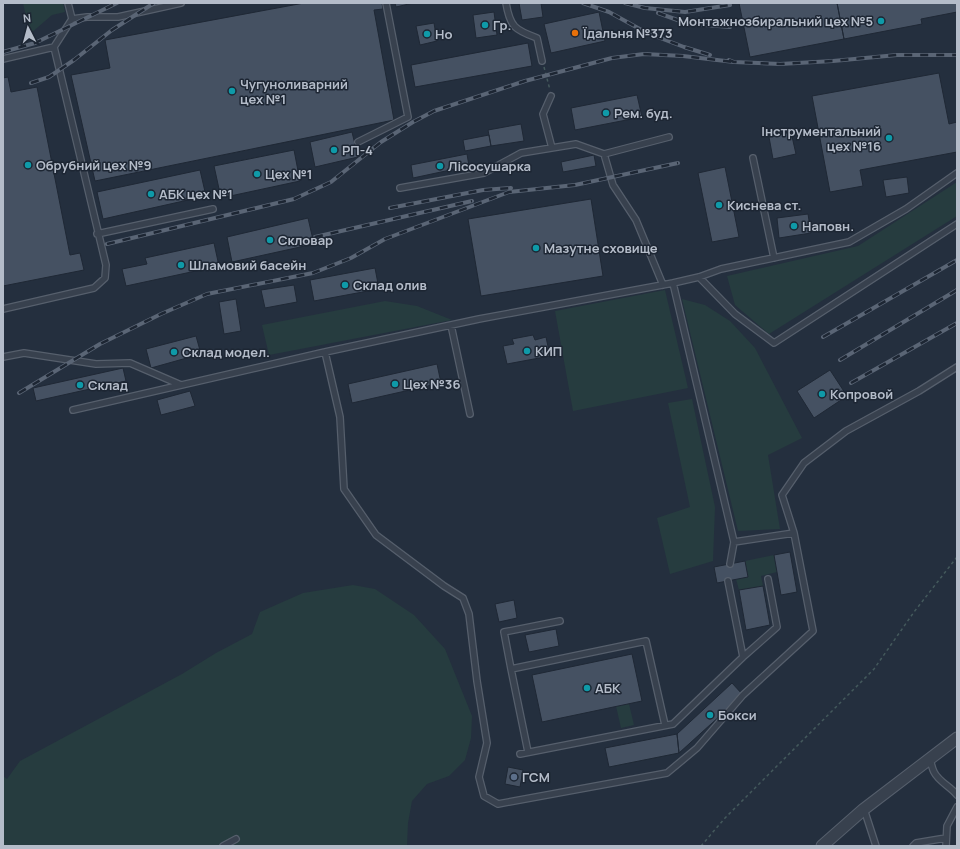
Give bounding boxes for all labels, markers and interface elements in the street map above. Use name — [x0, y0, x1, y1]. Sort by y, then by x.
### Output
north arrow — [8, 8, 48, 48]
text: N — [22, 10, 32, 25]
place label: Монтажнозбиральний цех №5 — [678, 12, 873, 30]
place label: Гр. — [493, 16, 511, 34]
marker: Монтажнозбиральний цех №5 — [876, 16, 886, 26]
marker: Гр. — [480, 20, 490, 30]
place label: Їдальня №373 — [582, 24, 672, 42]
place label: Но — [435, 25, 452, 43]
marker: Їдальня №373 — [570, 28, 580, 38]
marker: Но — [422, 29, 432, 39]
place label: Чугуноливарний цех №1 — [240, 75, 348, 108]
marker: Чугуноливарний цех №1 — [227, 86, 237, 96]
place label: Рем. буд. — [614, 104, 673, 122]
marker: Рем. буд. — [601, 108, 611, 118]
place label: Інструментальний цех №16 — [761, 122, 881, 155]
marker: Інструментальний цех №16 — [884, 133, 894, 143]
place label: РП-4 — [342, 141, 373, 159]
marker: РП-4 — [329, 145, 339, 155]
place label: Обрубний цех №9 — [36, 156, 151, 174]
place label: Лісосушарка — [448, 157, 531, 175]
marker: Обрубний цех №9 — [23, 160, 33, 170]
marker: Лісосушарка — [435, 161, 445, 171]
place label: Цех №1 — [265, 165, 313, 183]
marker: Цех №1 — [252, 169, 262, 179]
place label: АБК цех №1 — [159, 185, 233, 203]
marker: АБК цех №1 — [146, 189, 156, 199]
place label: Киснева ст. — [727, 196, 801, 214]
marker: Киснева ст. — [714, 200, 724, 210]
place label: Наповн. — [802, 217, 854, 235]
marker: Наповн. — [789, 221, 799, 231]
place label: Скловар — [278, 231, 333, 249]
marker: Скловар — [265, 235, 275, 245]
place label: Мазутне сховище — [544, 239, 658, 257]
marker: Мазутне сховище — [531, 243, 541, 253]
place label: Шламовий басейн — [189, 256, 306, 274]
marker: Шламовий басейн — [176, 260, 186, 270]
place label: Склад олив — [353, 276, 427, 294]
marker: Склад олив — [340, 280, 350, 290]
place label: КИП — [535, 342, 562, 360]
place label: Склад модел. — [182, 343, 270, 361]
marker: КИП — [522, 346, 532, 356]
marker: Склад модел. — [169, 347, 179, 357]
place label: Цех №36 — [403, 375, 460, 393]
place label: Склад — [88, 376, 128, 394]
marker: Цех №36 — [390, 379, 400, 389]
marker: Склад — [75, 380, 85, 390]
place label: Копровой — [830, 385, 893, 403]
marker: Копровой — [817, 389, 827, 399]
place label: АБК — [595, 679, 621, 697]
marker: АБК — [582, 683, 592, 693]
place label: Бокси — [718, 706, 757, 724]
marker: Бокси — [705, 710, 715, 720]
place label: ГСМ — [522, 768, 550, 786]
marker: ГСМ — [509, 772, 519, 782]

